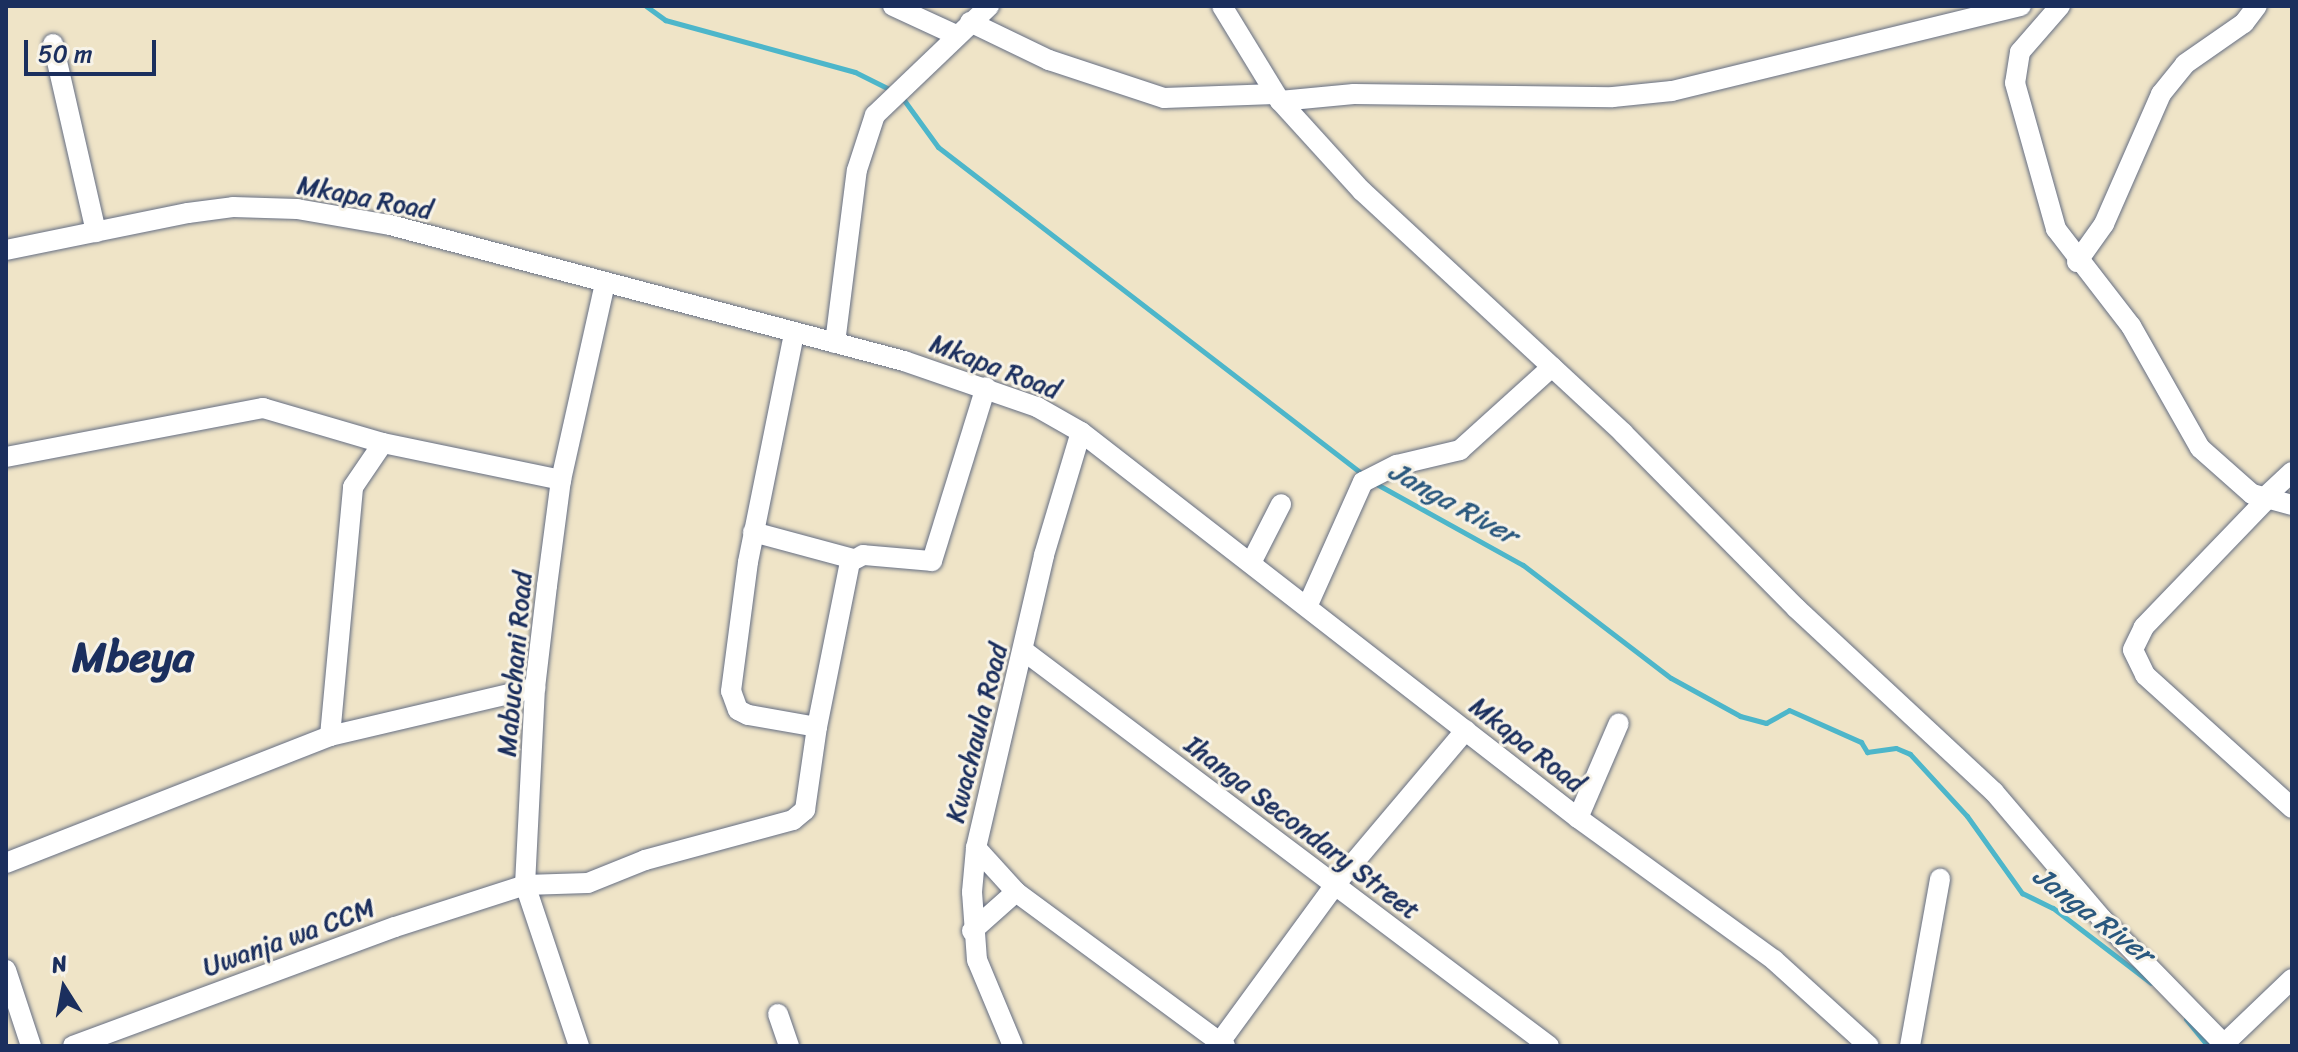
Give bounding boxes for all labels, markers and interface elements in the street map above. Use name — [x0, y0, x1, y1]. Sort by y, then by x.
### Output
scale bar — [28, 24, 160, 74]
text: 50 m — [38, 33, 93, 75]
street label: Mkapa Road — [295, 170, 435, 226]
street label: Mkapa Road — [925, 328, 1065, 406]
water label: Janga River — [1383, 454, 1523, 552]
street label: Mabuchani Road — [491, 570, 539, 758]
district label: Mbeya — [72, 632, 194, 682]
street label: Kwachaula Road — [940, 640, 1014, 826]
street label: Mkapa Road — [1463, 690, 1591, 800]
street label: Ihanga Secondary Street — [1178, 729, 1426, 927]
water label: Janga River — [2026, 859, 2160, 971]
street label: Uwanja wa CCM — [199, 892, 379, 984]
text: N — [48, 943, 71, 985]
north arrow — [24, 948, 104, 1028]

